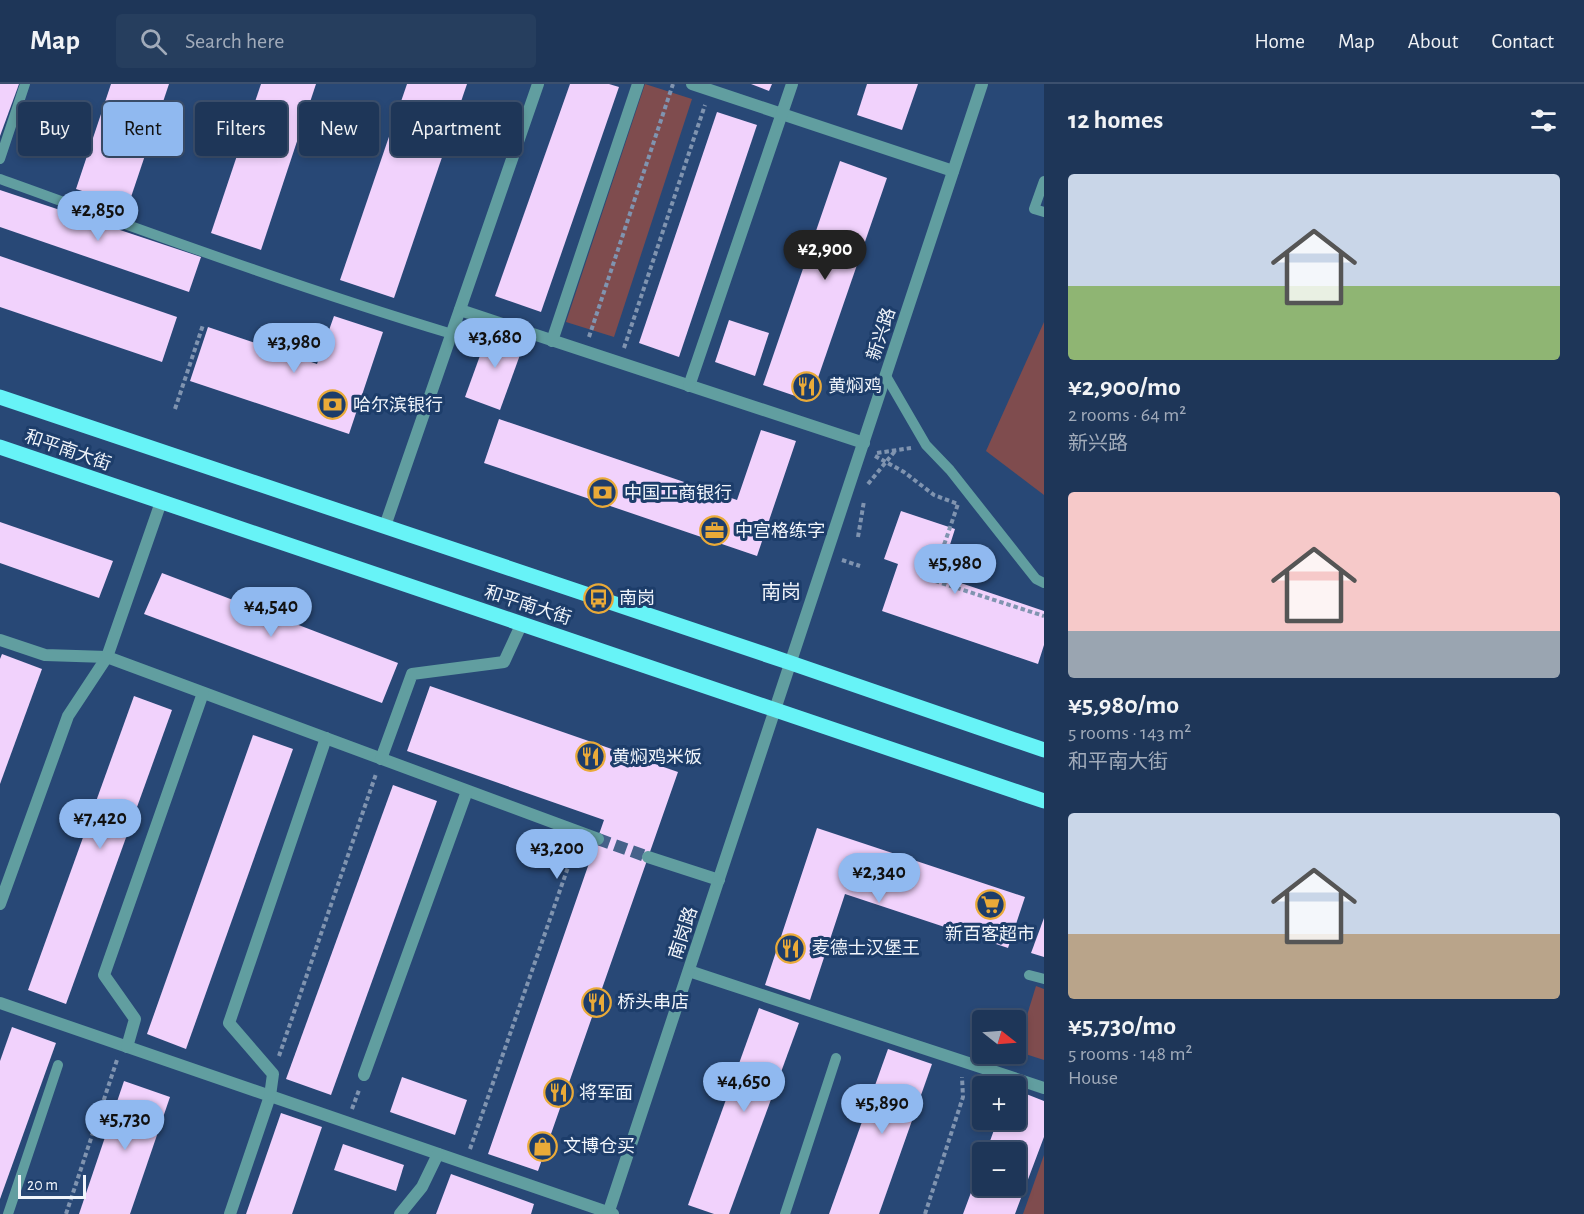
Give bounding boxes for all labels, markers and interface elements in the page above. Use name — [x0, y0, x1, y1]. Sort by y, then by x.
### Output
search box — [116, 14, 536, 68]
icon: search — [137, 25, 170, 58]
text: Map — [30, 27, 80, 55]
text: Search here — [185, 30, 284, 52]
text: Home — [1254, 31, 1305, 52]
text: Map — [1338, 31, 1375, 52]
text: About — [1408, 31, 1458, 52]
text: Contact — [1491, 31, 1554, 52]
chip: Buy — [18, 102, 91, 156]
chip: Rent — [103, 102, 183, 156]
chip: Filters — [195, 102, 287, 156]
chip: New — [299, 102, 379, 156]
chip: Apartment — [391, 102, 522, 156]
icon: filters — [1527, 104, 1560, 137]
text: 12 homes — [1068, 107, 1163, 133]
pin: ¥2,850 — [49, 191, 147, 242]
text: ¥2,850 — [71, 200, 125, 220]
icon: home — [1260, 213, 1368, 321]
pin: ¥2,900 — [776, 230, 874, 281]
text: ¥2,900 — [797, 239, 853, 259]
street label: 新兴路 — [863, 305, 899, 363]
pin: ¥3,680 — [446, 318, 544, 369]
pin: ¥3,980 — [245, 323, 343, 374]
text: ¥3,680 — [468, 327, 522, 347]
text: ¥3,980 — [267, 332, 321, 352]
restaurant icon: 黄焖鸡 — [791, 370, 823, 402]
text: ¥2,900/mo — [1068, 374, 1181, 400]
place label: 黄焖鸡 — [828, 376, 882, 396]
bank icon: 哈尔滨银行 — [316, 389, 348, 421]
place label: 哈尔滨银行 — [353, 395, 443, 415]
text: 2 rooms · 64 m² — [1068, 405, 1186, 425]
street label: 和平南大街 — [22, 426, 114, 474]
text: 新兴路 — [1068, 434, 1128, 454]
bank icon: 中国工商银行 — [587, 477, 619, 509]
place label: 中国工商银行 — [624, 483, 732, 503]
office icon: 中宫格练字 — [698, 515, 730, 547]
place label: 中宫格练字 — [735, 521, 825, 541]
icon: home — [1260, 531, 1368, 639]
pin: ¥5,980 — [906, 544, 1004, 595]
text: ¥5,980 — [928, 553, 982, 573]
district label: 南岗 — [761, 581, 801, 603]
street label: 和平南大街 — [482, 582, 574, 628]
bus stop icon: 南岗 — [582, 582, 614, 614]
pin: ¥4,540 — [222, 587, 320, 638]
place label: 南岗 — [619, 588, 655, 608]
text: ¥4,540 — [244, 596, 298, 616]
text: ¥5,980/mo — [1068, 692, 1179, 718]
text: 5 rooms · 143 m² — [1068, 723, 1191, 743]
restaurant icon: 黄焖鸡米饭 — [575, 741, 607, 773]
place label: 黄焖鸡米饭 — [612, 747, 702, 767]
text: 和平南大街 — [1068, 752, 1168, 772]
pin: ¥7,420 — [51, 799, 149, 850]
text: ¥7,420 — [73, 808, 127, 828]
pin: ¥3,200 — [508, 829, 606, 880]
text: ¥3,200 — [530, 838, 584, 858]
icon: home — [1260, 852, 1368, 960]
pin: ¥2,340 — [830, 853, 928, 904]
text: ¥2,340 — [852, 862, 906, 882]
supermarket icon: 新百客超市 — [974, 889, 1006, 921]
street label: 南岗路 — [665, 904, 701, 962]
place label: 新百客超市 — [945, 924, 1035, 944]
restaurant icon: 麦德士汉堡王 — [775, 932, 807, 964]
place label: 麦德士汉堡王 — [812, 938, 920, 958]
restaurant icon: 桥头串店 — [580, 986, 612, 1018]
place label: 桥头串店 — [617, 992, 689, 1012]
north arrow — [972, 1010, 1026, 1064]
map controls — [972, 1010, 1026, 1196]
text: ¥5,730/mo — [1068, 1013, 1176, 1039]
text: 5 rooms · 148 m² — [1068, 1044, 1192, 1064]
pin: ¥4,650 — [695, 1062, 793, 1113]
text: House — [1068, 1068, 1118, 1088]
text: ¥4,650 — [717, 1071, 771, 1091]
button: + — [972, 1076, 1026, 1130]
restaurant icon: 将军面 — [542, 1077, 574, 1109]
place label: 将军面 — [579, 1083, 633, 1103]
pin: ¥5,890 — [833, 1084, 931, 1135]
text: ¥5,890 — [855, 1093, 909, 1113]
pin: ¥5,730 — [76, 1100, 174, 1151]
text: ¥5,730 — [99, 1109, 151, 1129]
shop icon: 文博仓买 — [526, 1130, 558, 1162]
place label: 文博仓买 — [563, 1136, 635, 1156]
button: − — [972, 1142, 1026, 1196]
scale bar — [18, 1172, 86, 1200]
text: 20 m — [27, 1177, 58, 1193]

